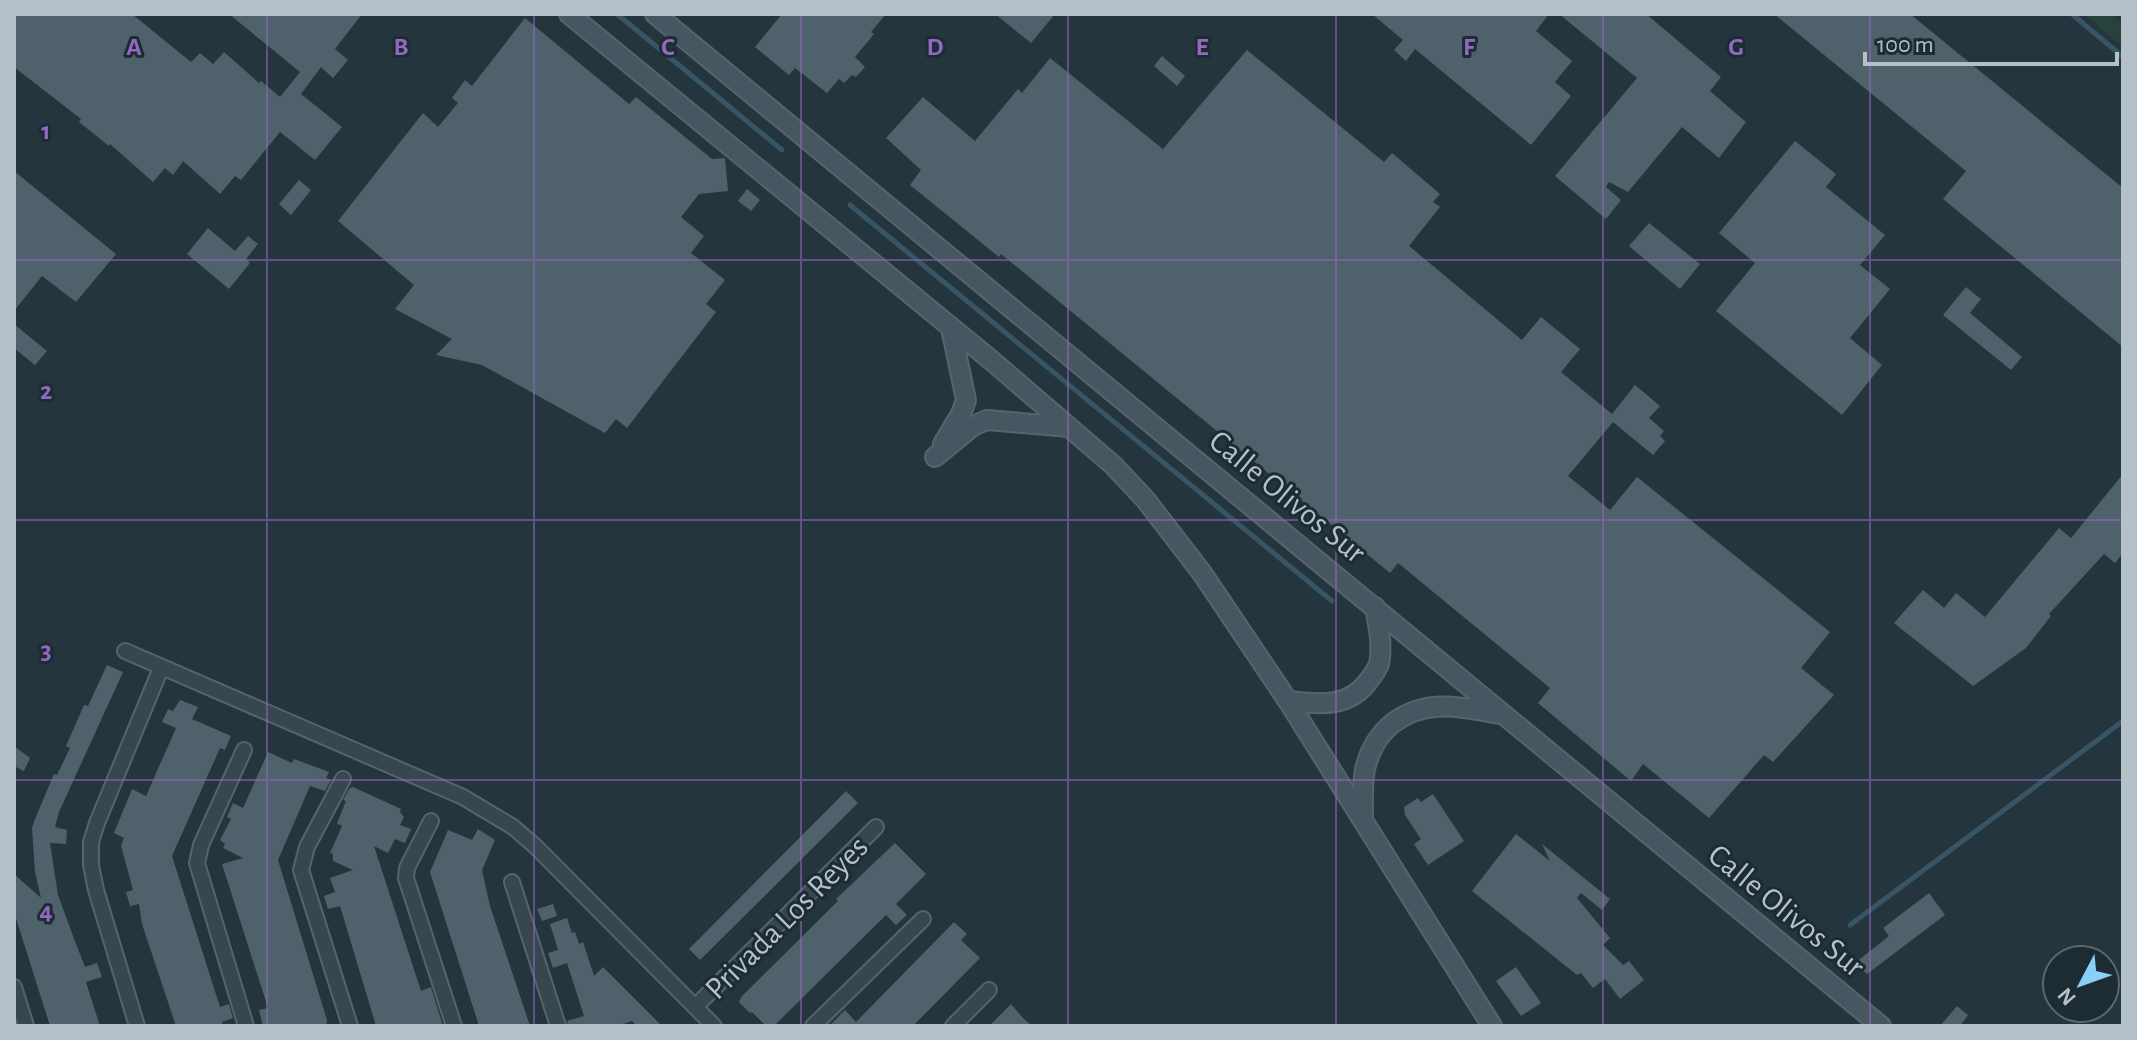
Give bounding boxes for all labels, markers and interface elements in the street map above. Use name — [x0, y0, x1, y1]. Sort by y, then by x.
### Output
scale bar — [1865, 16, 2117, 66]
text: 100 m — [1877, 33, 1934, 57]
text: A — [126, 34, 142, 60]
text: B — [393, 34, 409, 60]
text: C — [661, 34, 675, 60]
text: D — [926, 34, 944, 60]
text: E — [1195, 34, 1209, 60]
text: F — [1463, 34, 1476, 60]
text: G — [1728, 34, 1744, 60]
text: 1 — [41, 118, 51, 144]
text: 2 — [40, 378, 52, 404]
street label: Calle Olivos Sur — [1203, 424, 1372, 570]
text: 3 — [40, 638, 52, 664]
street label: Privada Los Reyes — [699, 830, 874, 1005]
street label: Calle Olivos Sur — [1702, 838, 1871, 984]
text: 4 — [39, 898, 53, 924]
north arrow — [2041, 944, 2121, 1024]
text: N — [2053, 983, 2080, 1009]

